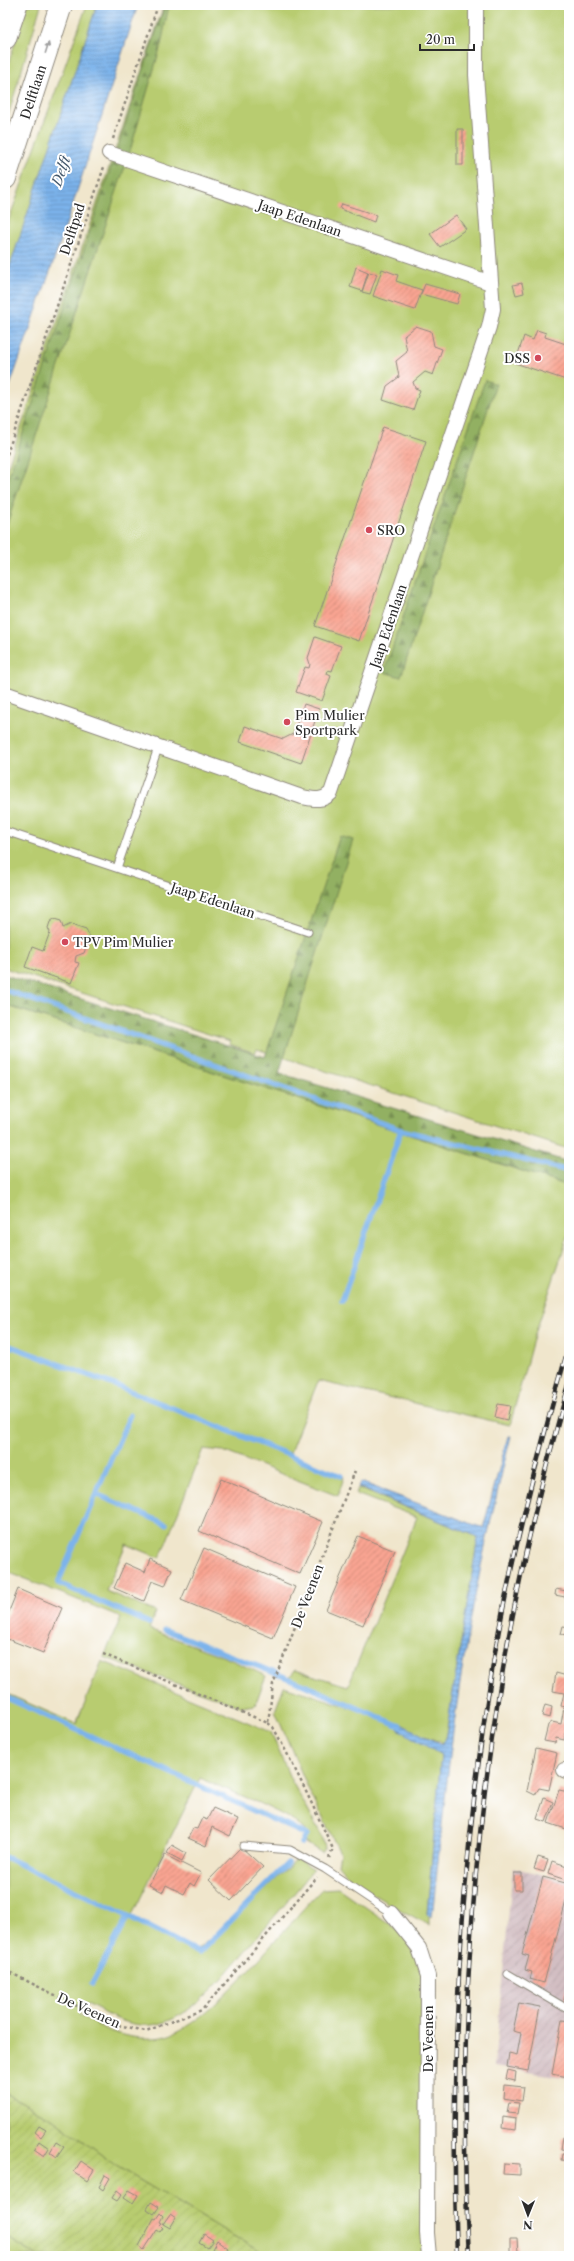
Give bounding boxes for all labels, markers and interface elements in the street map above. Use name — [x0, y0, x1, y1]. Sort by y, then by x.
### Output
scale bar — [420, 26, 474, 52]
text: 20 m — [426, 32, 455, 47]
one-way arrow — [44, 42, 50, 54]
street label: Delftlaan — [17, 63, 49, 121]
water label: Delft — [47, 153, 75, 189]
street label: Jaap Edenlaan — [254, 196, 344, 240]
street label: Delftpad — [56, 201, 88, 257]
place label: DSS — [504, 350, 530, 366]
marker: DSS — [533, 353, 543, 363]
place label: SRO — [377, 522, 405, 538]
marker: SRO — [364, 525, 374, 535]
street label: Jaap Edenlaan — [366, 582, 410, 672]
place label: Pim Mulier Sportpark — [295, 707, 365, 738]
marker: Pim Mulier Sportpark — [282, 717, 292, 727]
street label: Jaap Edenlaan — [167, 878, 257, 921]
place label: TPV Pim Mulier — [73, 934, 174, 950]
marker: TPV Pim Mulier — [60, 937, 70, 947]
street label: De Veenen — [288, 1562, 326, 1630]
street label: De Veenen — [55, 1989, 123, 2031]
street label: De Veenen — [420, 2005, 436, 2073]
north arrow — [508, 2195, 548, 2235]
text: N — [522, 2218, 533, 2232]

